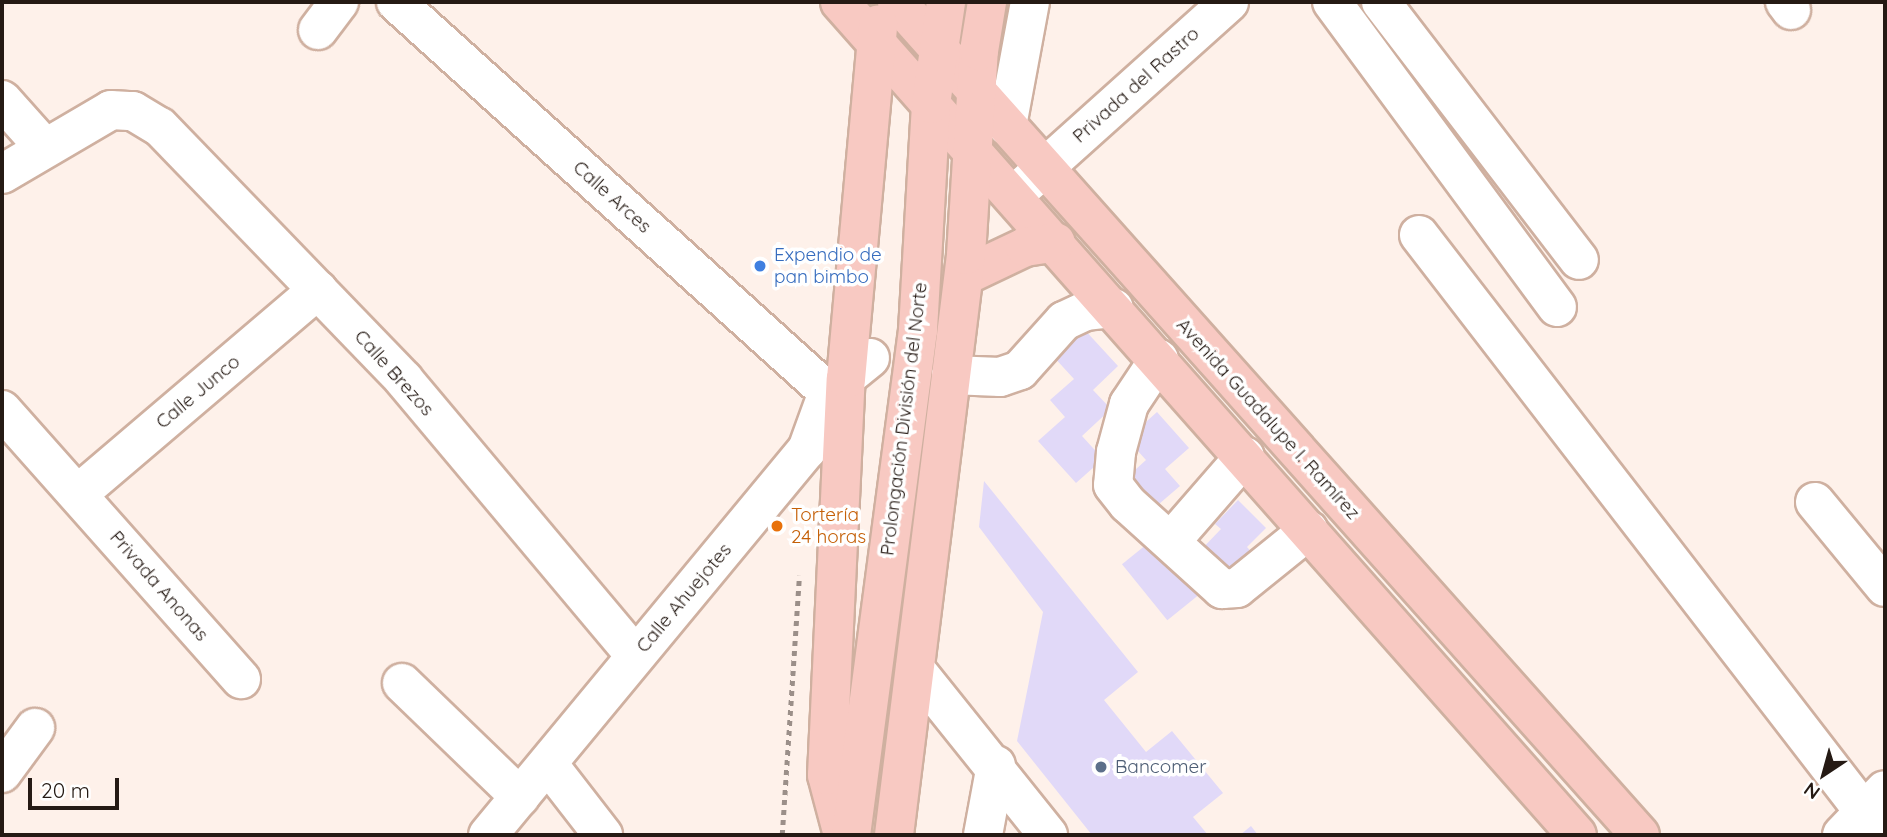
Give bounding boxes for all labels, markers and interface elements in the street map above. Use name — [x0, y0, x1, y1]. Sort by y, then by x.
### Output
street label: Privada del Rastro — [1068, 22, 1204, 148]
street label: Calle Arces — [568, 156, 656, 238]
place label: Expendio de pan bimbo — [774, 244, 882, 288]
marker: Expendio de pan bimbo — [752, 258, 768, 274]
street label: Prolongación División del Norte — [876, 281, 932, 557]
street label: Avenida Guadalupe I. Ramírez — [1172, 314, 1364, 524]
street label: Calle Brezos — [349, 325, 439, 421]
street label: Calle Junco — [151, 350, 245, 434]
place label: Tortería 24 horas — [791, 504, 866, 548]
marker: Tortería 24 horas — [769, 518, 785, 534]
street label: Privada Anonas — [105, 526, 213, 646]
street label: Calle Ahuejotes — [632, 539, 736, 657]
north arrow — [1789, 739, 1859, 809]
place label: Bancomer — [1115, 756, 1207, 778]
marker: Bancomer — [1093, 759, 1109, 775]
scale bar — [32, 764, 122, 808]
text: 20 m — [41, 777, 90, 803]
text: N — [1799, 777, 1824, 805]

